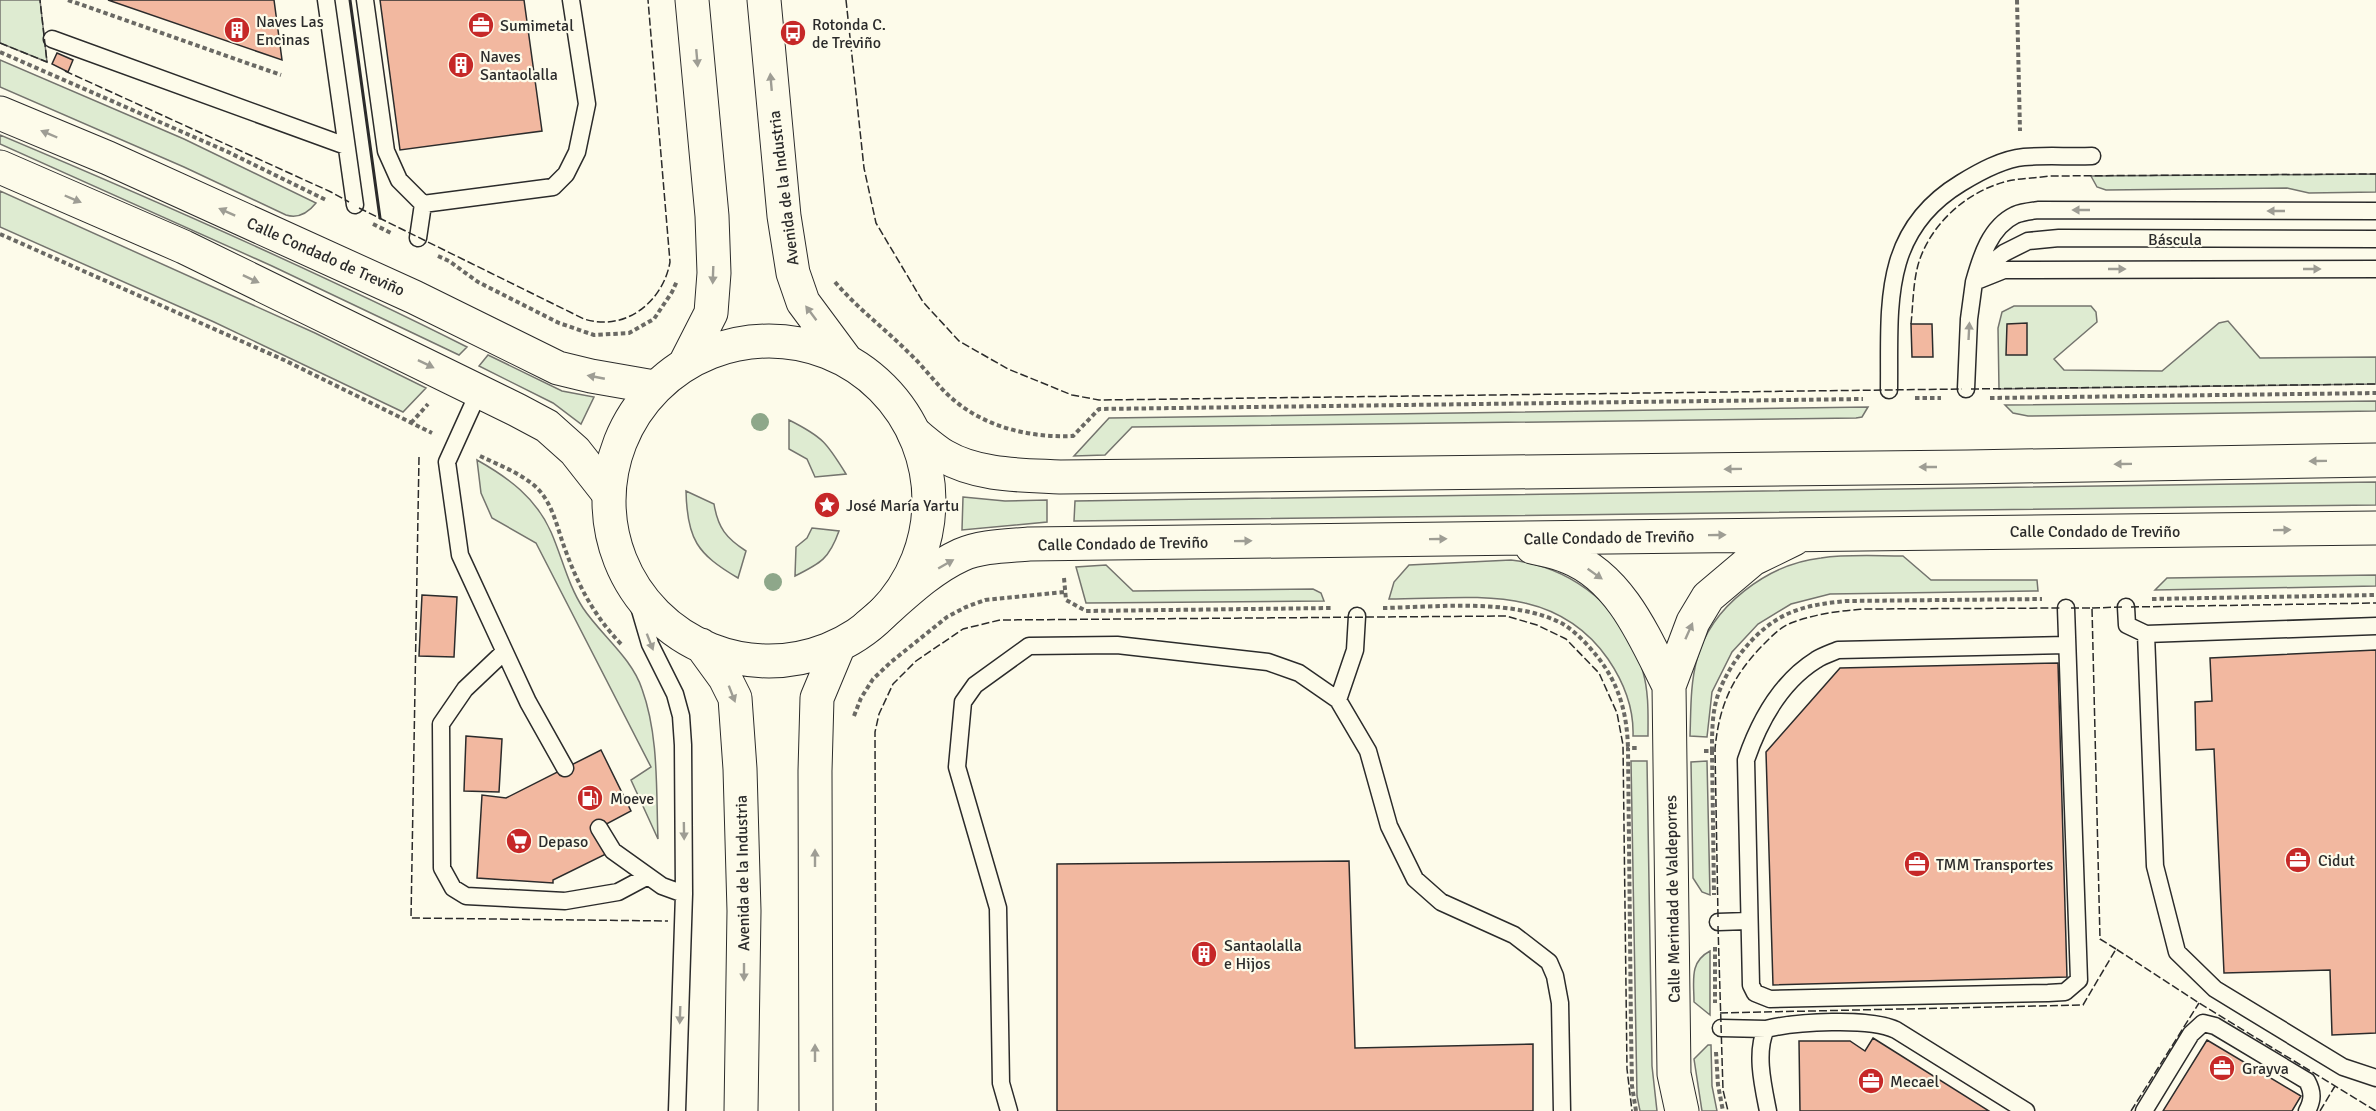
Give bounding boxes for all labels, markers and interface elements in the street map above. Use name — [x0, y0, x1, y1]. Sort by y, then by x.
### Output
office icon: Sumimetal — [466, 10, 496, 40]
place label: Naves Las Encinas — [256, 12, 324, 50]
building icon: Naves Las Encinas — [222, 15, 252, 45]
place label: Rotonda C. de Treviño — [812, 15, 886, 53]
place label: Sumimetal — [500, 16, 574, 36]
bus stop icon: Rotonda C. de Treviño — [778, 18, 808, 48]
place label: Naves Santaolalla — [480, 47, 558, 85]
one-way arrow — [692, 49, 702, 68]
building icon: Naves Santaolalla — [446, 50, 476, 80]
one-way arrow — [766, 72, 776, 91]
street label: Avenida de la Industria — [765, 109, 803, 267]
one-way arrow — [40, 129, 58, 138]
one-way arrow — [64, 194, 82, 204]
one-way arrow — [2071, 205, 2090, 215]
one-way arrow — [2266, 206, 2285, 216]
one-way arrow — [218, 207, 236, 217]
street label: Calle Condado de Treviño — [244, 213, 408, 301]
street label: Báscula — [2148, 230, 2202, 250]
one-way arrow — [2108, 264, 2127, 274]
one-way arrow — [2303, 264, 2322, 274]
one-way arrow — [708, 265, 718, 284]
one-way arrow — [242, 274, 259, 283]
one-way arrow — [805, 305, 818, 321]
one-way arrow — [1964, 321, 1973, 340]
one-way arrow — [418, 359, 435, 368]
one-way arrow — [587, 372, 606, 381]
one-way arrow — [2308, 456, 2327, 466]
one-way arrow — [2113, 460, 2132, 469]
one-way arrow — [1918, 462, 1937, 472]
one-way arrow — [1723, 464, 1742, 473]
place icon: José María Yartu — [812, 490, 842, 520]
place label: José María Yartu — [846, 496, 959, 516]
street label: Calle Condado de Treviño — [2010, 522, 2180, 542]
one-way arrow — [2272, 525, 2291, 534]
street label: Calle Condado de Treviño — [1524, 527, 1695, 549]
one-way arrow — [1707, 531, 1726, 540]
street label: Calle Condado de Treviño — [1038, 533, 1209, 555]
one-way arrow — [1428, 534, 1447, 544]
one-way arrow — [1233, 536, 1252, 546]
one-way arrow — [938, 559, 955, 569]
one-way arrow — [1586, 568, 1602, 580]
one-way arrow — [1685, 622, 1695, 640]
one-way arrow — [646, 633, 656, 651]
one-way arrow — [727, 686, 737, 704]
fuel station icon: Moeve — [575, 783, 605, 813]
place label: Moeve — [610, 789, 654, 809]
street label: Avenida de la Industria — [732, 795, 754, 951]
street label: Calle Merindad de Valdeporres — [1661, 795, 1685, 1003]
one-way arrow — [679, 821, 688, 840]
supermarket icon: Depaso — [504, 826, 534, 856]
place label: Depaso — [538, 832, 588, 852]
office icon: Cidut — [2283, 845, 2313, 875]
one-way arrow — [810, 848, 820, 867]
office icon: TMM Transportes — [1902, 849, 1932, 879]
place label: Cidut — [2318, 851, 2355, 871]
place label: TMM Transportes — [1936, 855, 2053, 875]
place label: Santaolalla e Hijos — [1224, 936, 1302, 974]
building icon: Santaolalla e Hijos — [1189, 939, 1219, 969]
one-way arrow — [739, 963, 749, 982]
one-way arrow — [675, 1006, 685, 1025]
one-way arrow — [811, 1043, 820, 1062]
office icon: Grayva — [2207, 1053, 2237, 1083]
place label: Grayva — [2242, 1059, 2289, 1079]
office icon: Mecael — [1856, 1066, 1886, 1096]
place label: Mecael — [1890, 1072, 1940, 1092]

